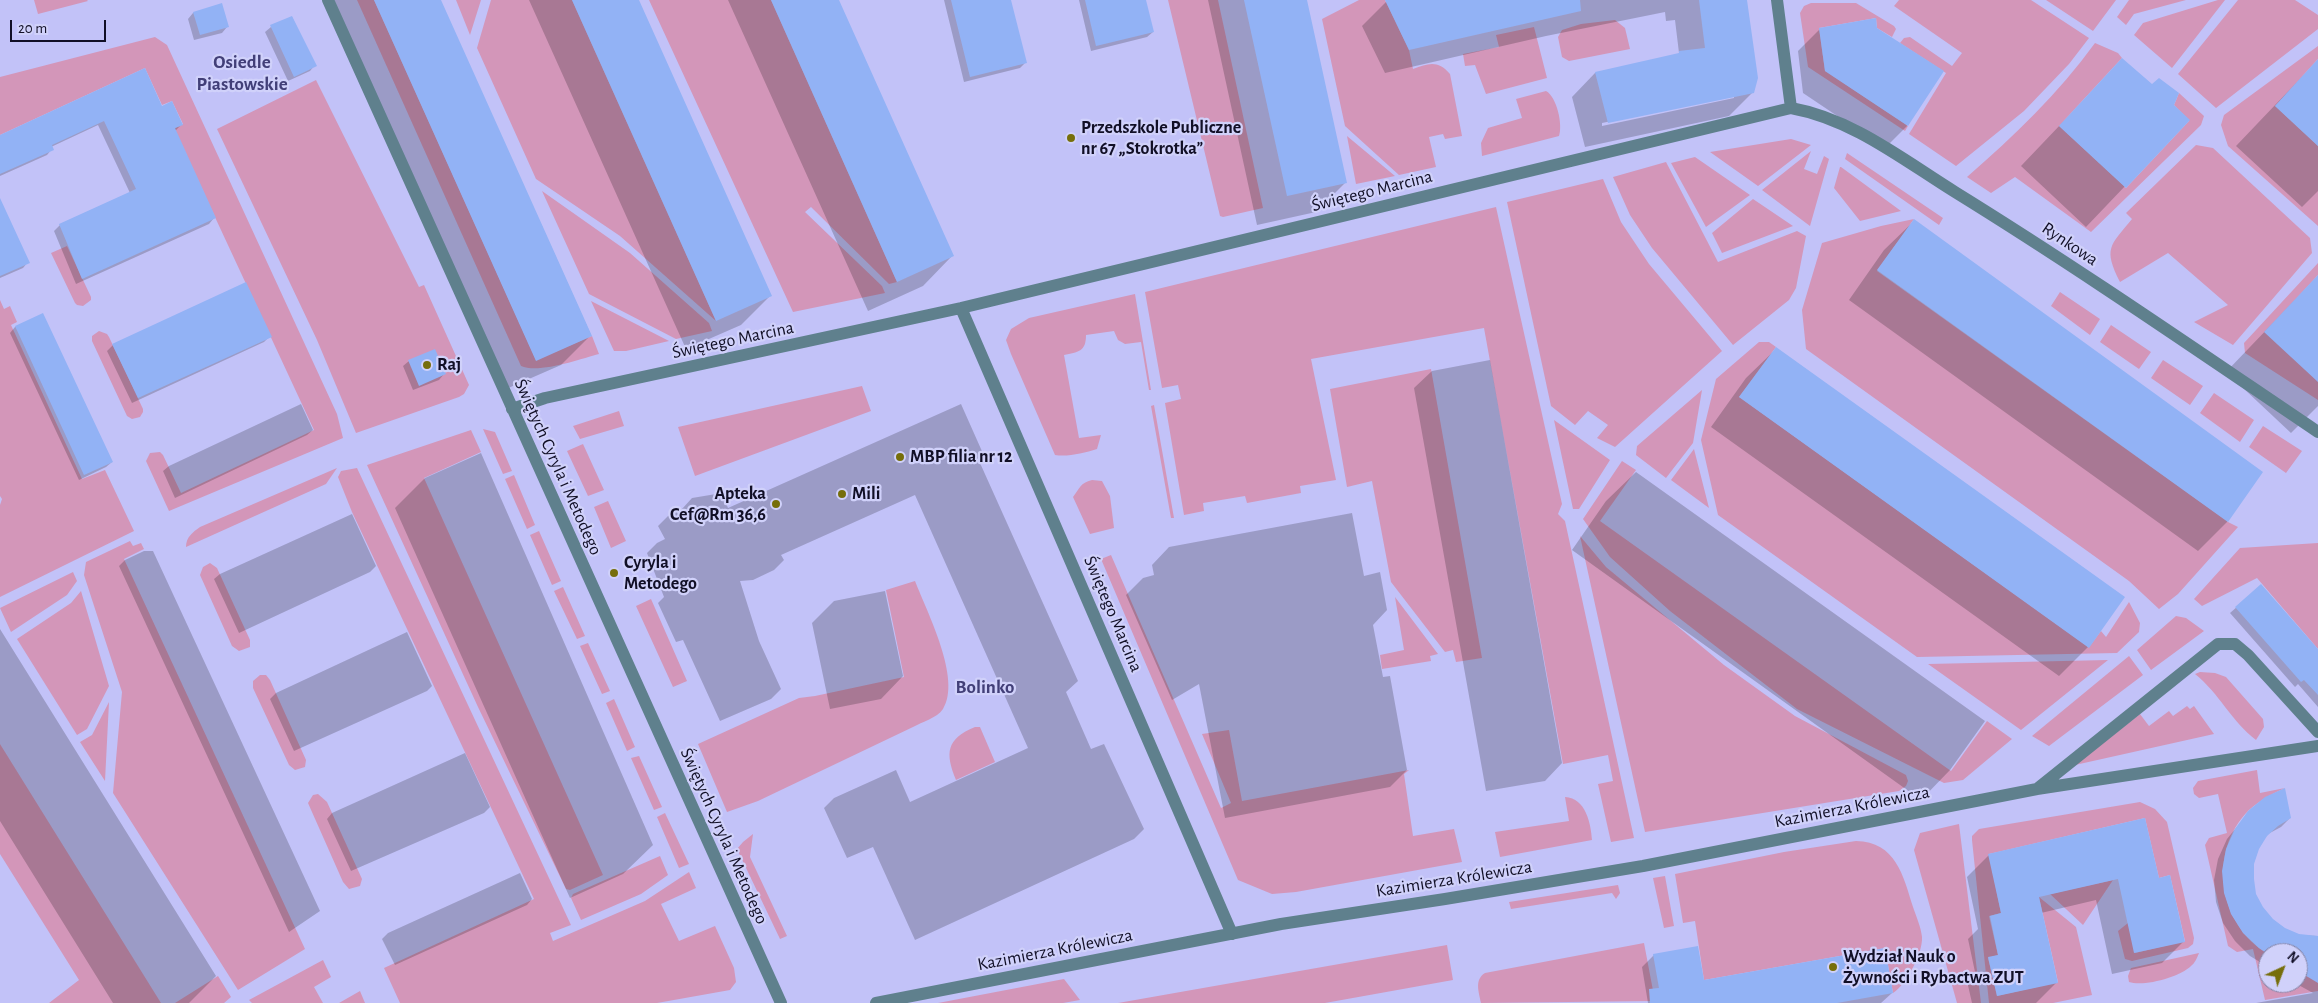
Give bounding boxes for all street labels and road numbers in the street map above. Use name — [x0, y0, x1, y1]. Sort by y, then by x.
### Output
street label: Świętego Marcina — [1309, 166, 1435, 216]
street label: Rynkowa — [2038, 217, 2102, 271]
street label: Świętego Marcina — [670, 317, 796, 363]
street label: Świętych Cyryla i Metodego — [509, 376, 607, 558]
street label: Świętego Marcina — [1079, 553, 1147, 675]
street label: Świętych Cyryla i Metodego — [675, 745, 773, 927]
street label: Kazimierza Królewicza — [1773, 781, 1931, 833]
street label: Kazimierza Królewicza — [1375, 856, 1533, 902]
street label: Kazimierza Królewicza — [976, 924, 1134, 976]

